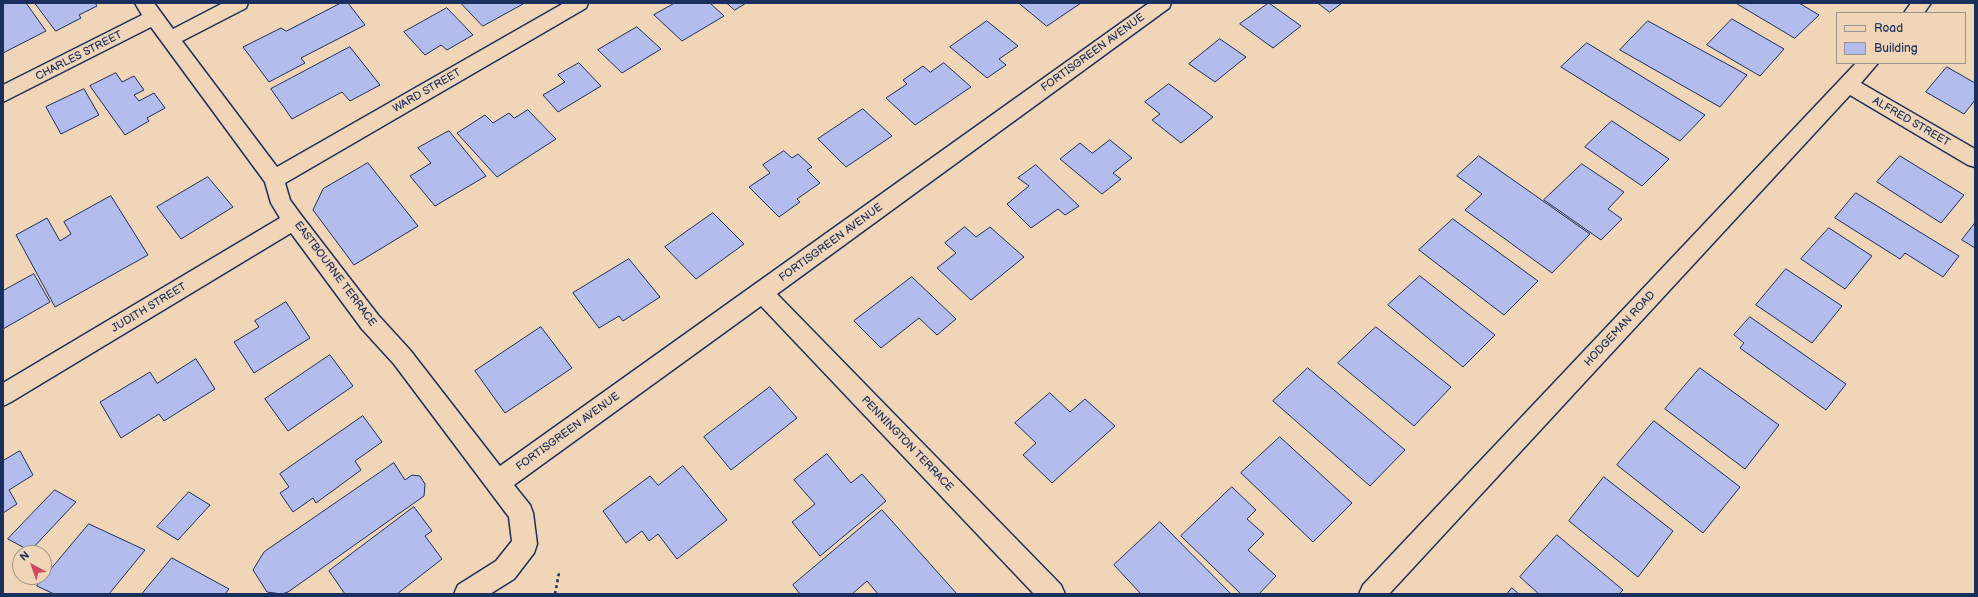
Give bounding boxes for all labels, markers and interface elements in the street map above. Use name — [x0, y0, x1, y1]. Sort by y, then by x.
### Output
street label: FORTISGREEN AVENUE — [1039, 11, 1147, 95]
legend — [1836, 12, 1966, 64]
text: Road — [1874, 21, 1903, 36]
street label: CHARLES STREET — [33, 28, 125, 84]
text: Building — [1874, 41, 1918, 56]
street label: WARD STREET — [390, 66, 464, 116]
street label: ALFRED STREET — [1870, 94, 1952, 150]
street label: FORTISGREEN AVENUE — [777, 201, 885, 285]
street label: EASTBOURNE TERRACE — [291, 219, 379, 329]
street label: JUDITH STREET — [109, 280, 189, 336]
street label: HODGEMAN ROAD — [1582, 289, 1658, 369]
street label: FORTISGREEN AVENUE — [514, 390, 622, 474]
street label: PENNINGTON TERRACE — [858, 394, 956, 494]
north arrow — [12, 545, 52, 585]
text: N — [17, 549, 32, 564]

